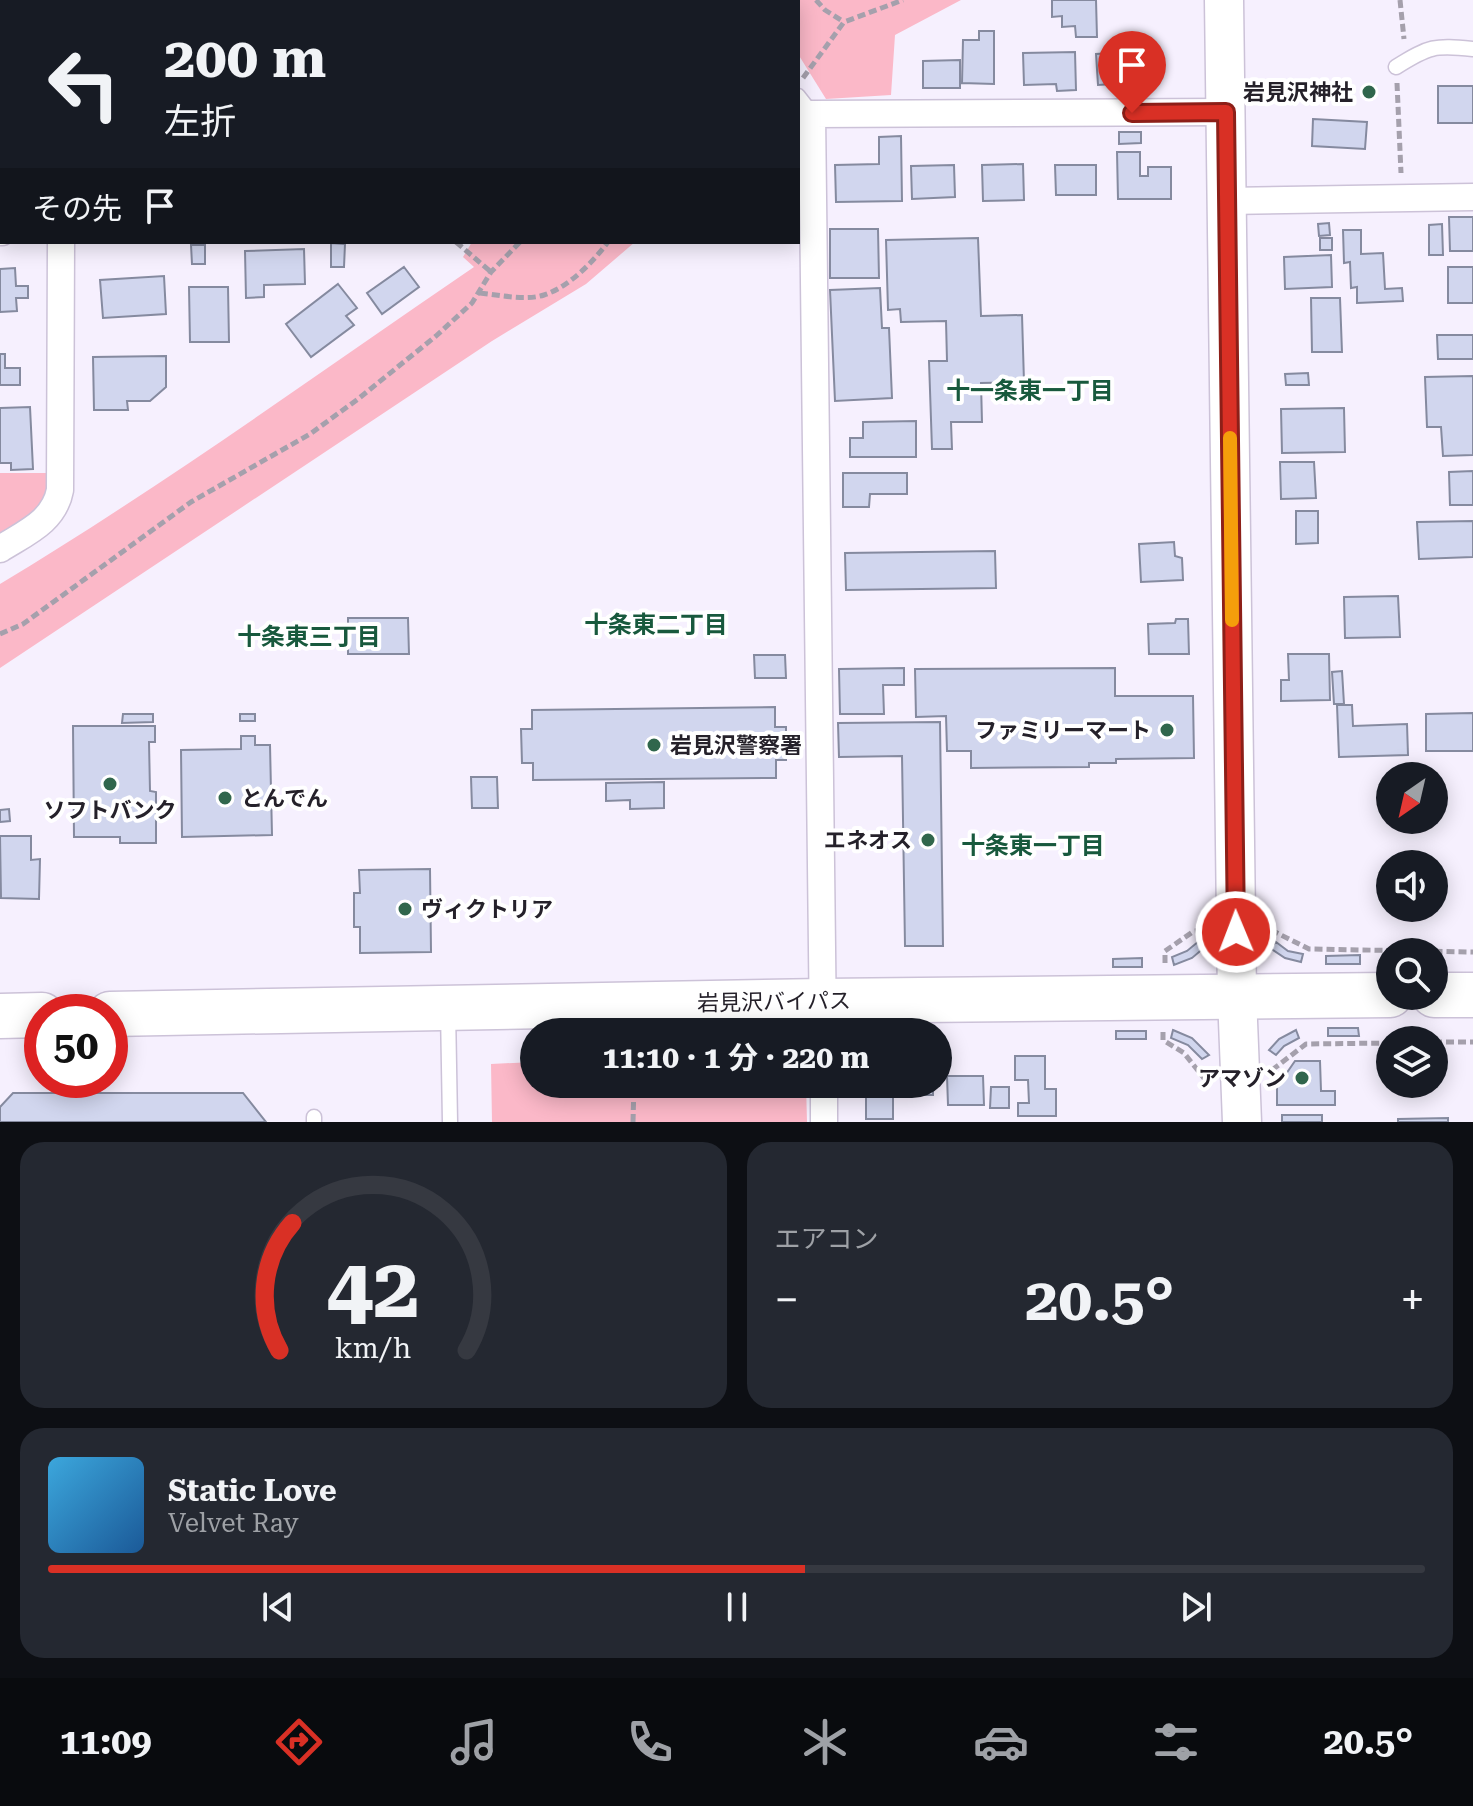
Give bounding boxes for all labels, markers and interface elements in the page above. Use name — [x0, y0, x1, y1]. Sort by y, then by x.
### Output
text: 200 m — [164, 25, 326, 91]
pin — [1098, 31, 1166, 113]
icon: left — [32, 32, 136, 136]
icon: arrive — [1110, 43, 1154, 87]
place label: 岩見沢神社 — [1243, 80, 1353, 105]
marker: 岩見沢神社 — [1360, 83, 1378, 101]
text: 左折 — [164, 101, 236, 143]
icon: arrive — [138, 184, 182, 228]
text: その先 — [32, 191, 122, 226]
district label: 十一条東一丁目 — [946, 377, 1114, 405]
district label: 十条東二丁目 — [584, 611, 728, 639]
district label: 十条東三丁目 — [237, 623, 381, 651]
place label: ファミリーマート — [975, 718, 1151, 743]
marker: ファミリーマート — [1158, 721, 1176, 739]
place label: 岩見沢警察署 — [670, 733, 802, 758]
marker: 岩見沢警察署 — [645, 736, 663, 754]
north arrow — [1376, 762, 1448, 834]
map controls — [1376, 762, 1448, 1098]
marker: ソフトバンク — [101, 775, 119, 793]
place label: とんでん — [241, 786, 328, 811]
marker: とんでん — [216, 789, 234, 807]
place label: ソフトバンク — [43, 798, 177, 823]
place label: エネオス — [824, 828, 912, 853]
marker: エネオス — [919, 831, 937, 849]
district label: 十条東一丁目 — [961, 832, 1105, 860]
button: sound — [1376, 850, 1448, 922]
position arrow — [1194, 890, 1278, 974]
place label: ヴィクトリア — [421, 897, 553, 922]
marker: ヴィクトリア — [396, 900, 414, 918]
button: search — [1376, 938, 1448, 1010]
street label: 岩見沢バイパス — [697, 988, 851, 1016]
speed limit sign: 50 — [24, 994, 128, 1098]
button: layers — [1376, 1026, 1448, 1098]
text: 11:10 · 1 分 · 220 m — [603, 1040, 869, 1075]
place label: アマゾン — [1198, 1066, 1286, 1091]
marker: アマゾン — [1293, 1069, 1311, 1087]
text: エアコン — [775, 1224, 879, 1254]
text: 42 — [327, 1240, 420, 1337]
text: 20.5° — [1025, 1264, 1175, 1335]
text: − — [775, 1274, 799, 1326]
text: + — [1400, 1274, 1425, 1326]
text: km/h — [335, 1331, 412, 1365]
text: Static Love — [168, 1473, 337, 1508]
text: Velvet Ray — [168, 1508, 299, 1538]
icon: previous — [256, 1585, 300, 1629]
icon: pause — [715, 1585, 759, 1629]
icon: next — [1174, 1585, 1218, 1629]
icon: directions — [271, 1714, 327, 1770]
icon: music — [446, 1714, 502, 1770]
icon: phone — [622, 1714, 678, 1770]
icon: climate — [797, 1714, 853, 1770]
icon: car — [973, 1714, 1029, 1770]
icon: filters — [1148, 1714, 1204, 1770]
text: 11:09 — [60, 1721, 152, 1763]
text: 20.5° — [1323, 1721, 1413, 1763]

